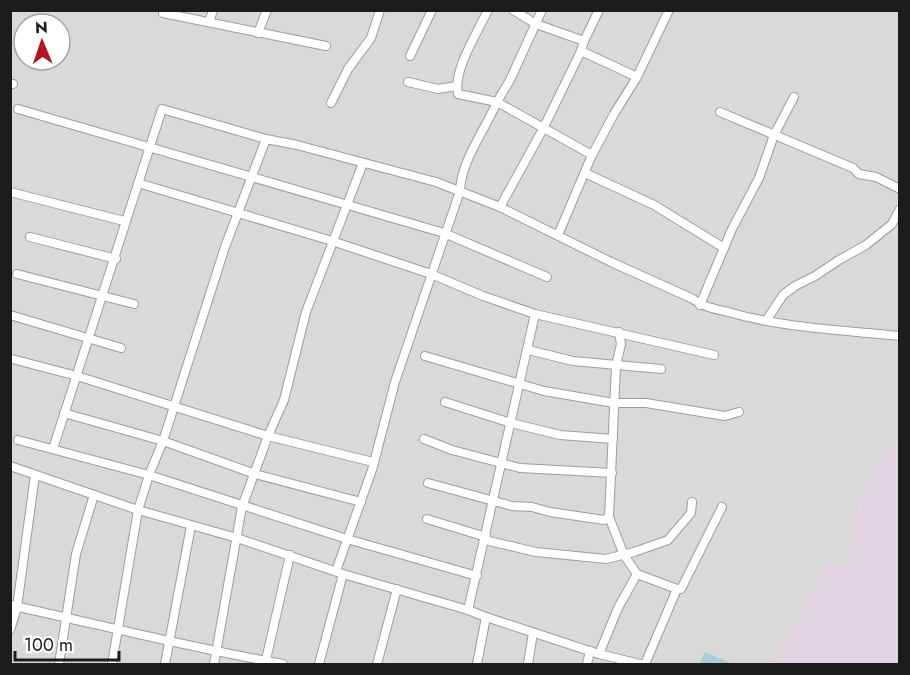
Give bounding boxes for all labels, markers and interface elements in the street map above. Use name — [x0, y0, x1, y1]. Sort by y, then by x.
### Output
north arrow — [12, 12, 72, 72]
text: N — [35, 16, 48, 39]
scale bar — [15, 624, 118, 662]
text: 100 m — [24, 632, 73, 658]

